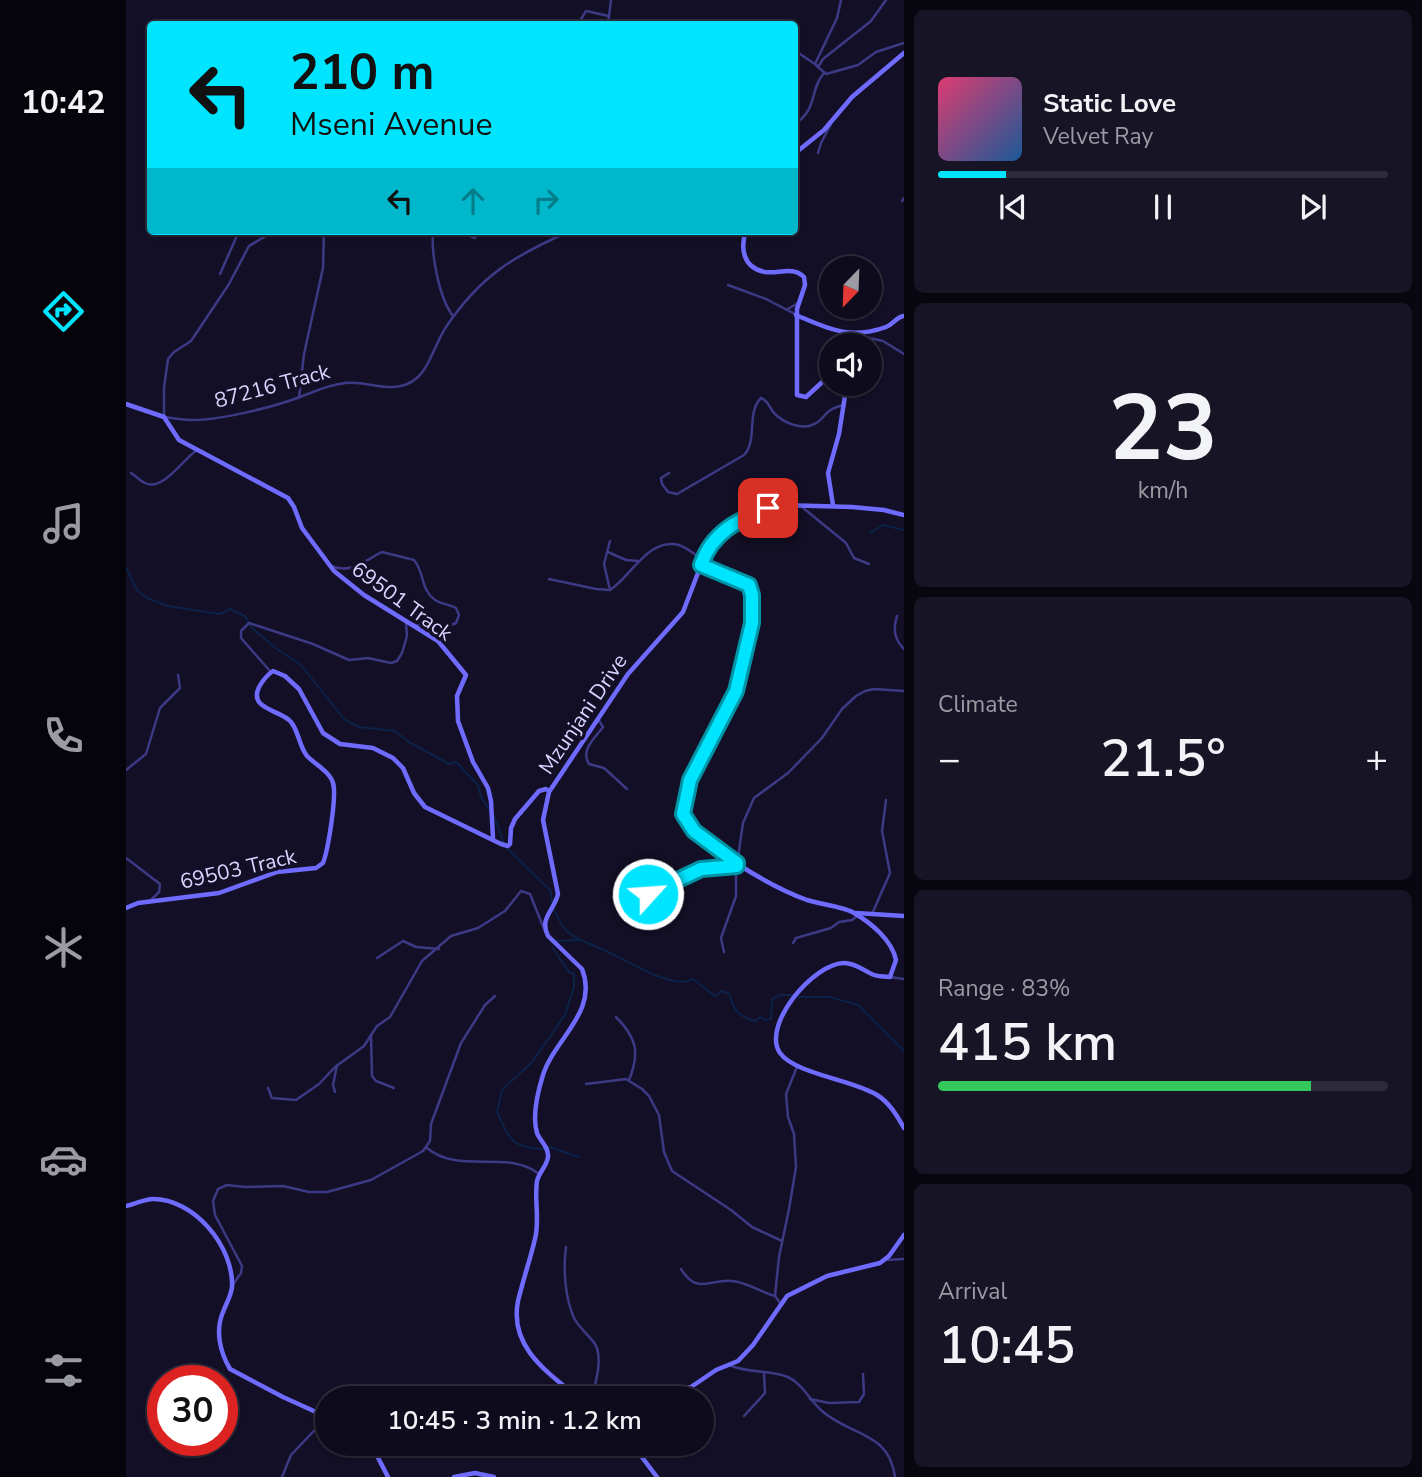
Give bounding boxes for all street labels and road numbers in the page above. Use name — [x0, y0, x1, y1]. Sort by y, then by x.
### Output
street label: 87216 Track — [211, 357, 333, 415]
street label: 69501 Track — [346, 555, 458, 647]
street label: Mzunjani Drive — [532, 648, 634, 780]
street label: 69503 Track — [177, 842, 299, 896]

